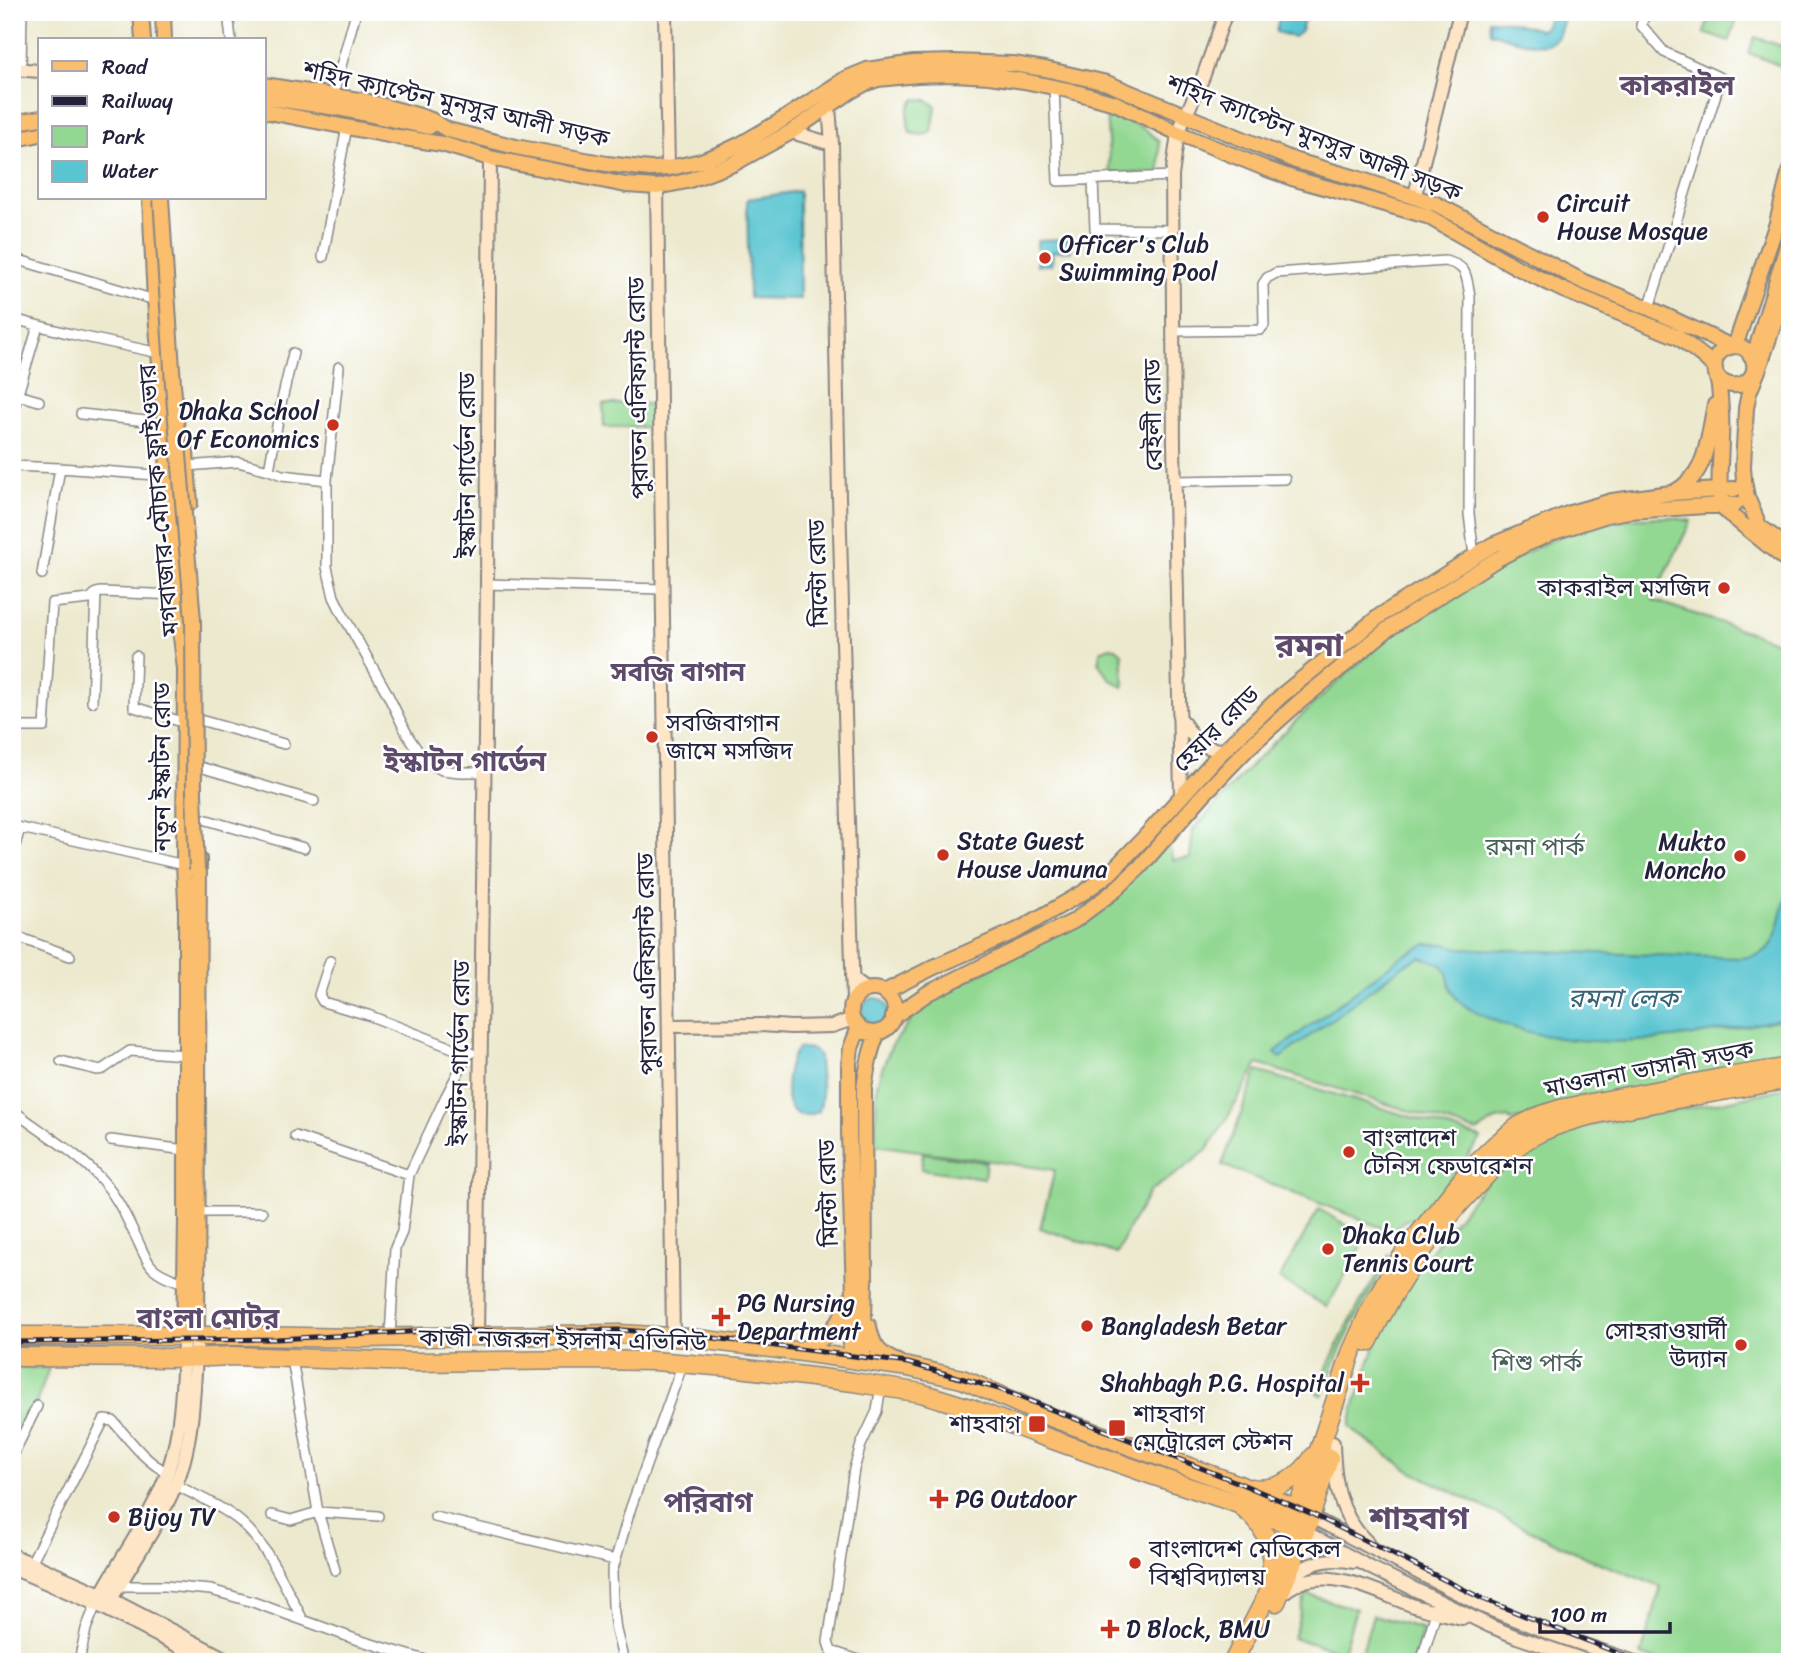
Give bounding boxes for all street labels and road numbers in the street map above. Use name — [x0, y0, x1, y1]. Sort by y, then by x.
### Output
street label: শহিদ ক্যাপ্টেন মুনসুর আলী সড়ক — [298, 48, 614, 160]
street label: শহিদ ক্যাপ্টেন মুনসুর আলী সড়ক — [1159, 62, 1469, 214]
street label: পুরাতন এলিফ্যান্ট রোড — [615, 275, 661, 500]
street label: বেইলী রোড — [1131, 358, 1175, 472]
street label: মগবাজার-মৌচাক ফ্লাইওভার — [126, 362, 192, 639]
street label: ইস্কাটন গার্ডেন রোড — [446, 371, 488, 559]
street label: মিন্টো রোড — [795, 517, 841, 629]
street label: হেয়ার রোড — [1162, 675, 1270, 783]
street label: নতুন ইস্কাটন রোড — [141, 681, 183, 853]
street label: পুরাতন এলিফ্যান্ট রোড — [624, 851, 670, 1076]
street label: ইস্কাটন গার্ডেন রোড — [437, 959, 483, 1147]
street label: মাওলানা ভাসানী সড়ক — [1540, 1028, 1758, 1110]
street label: মিন্টো রোড — [805, 1137, 851, 1249]
street label: কাজী নজরুল ইসলাম এভিনিউ — [418, 1316, 708, 1364]

